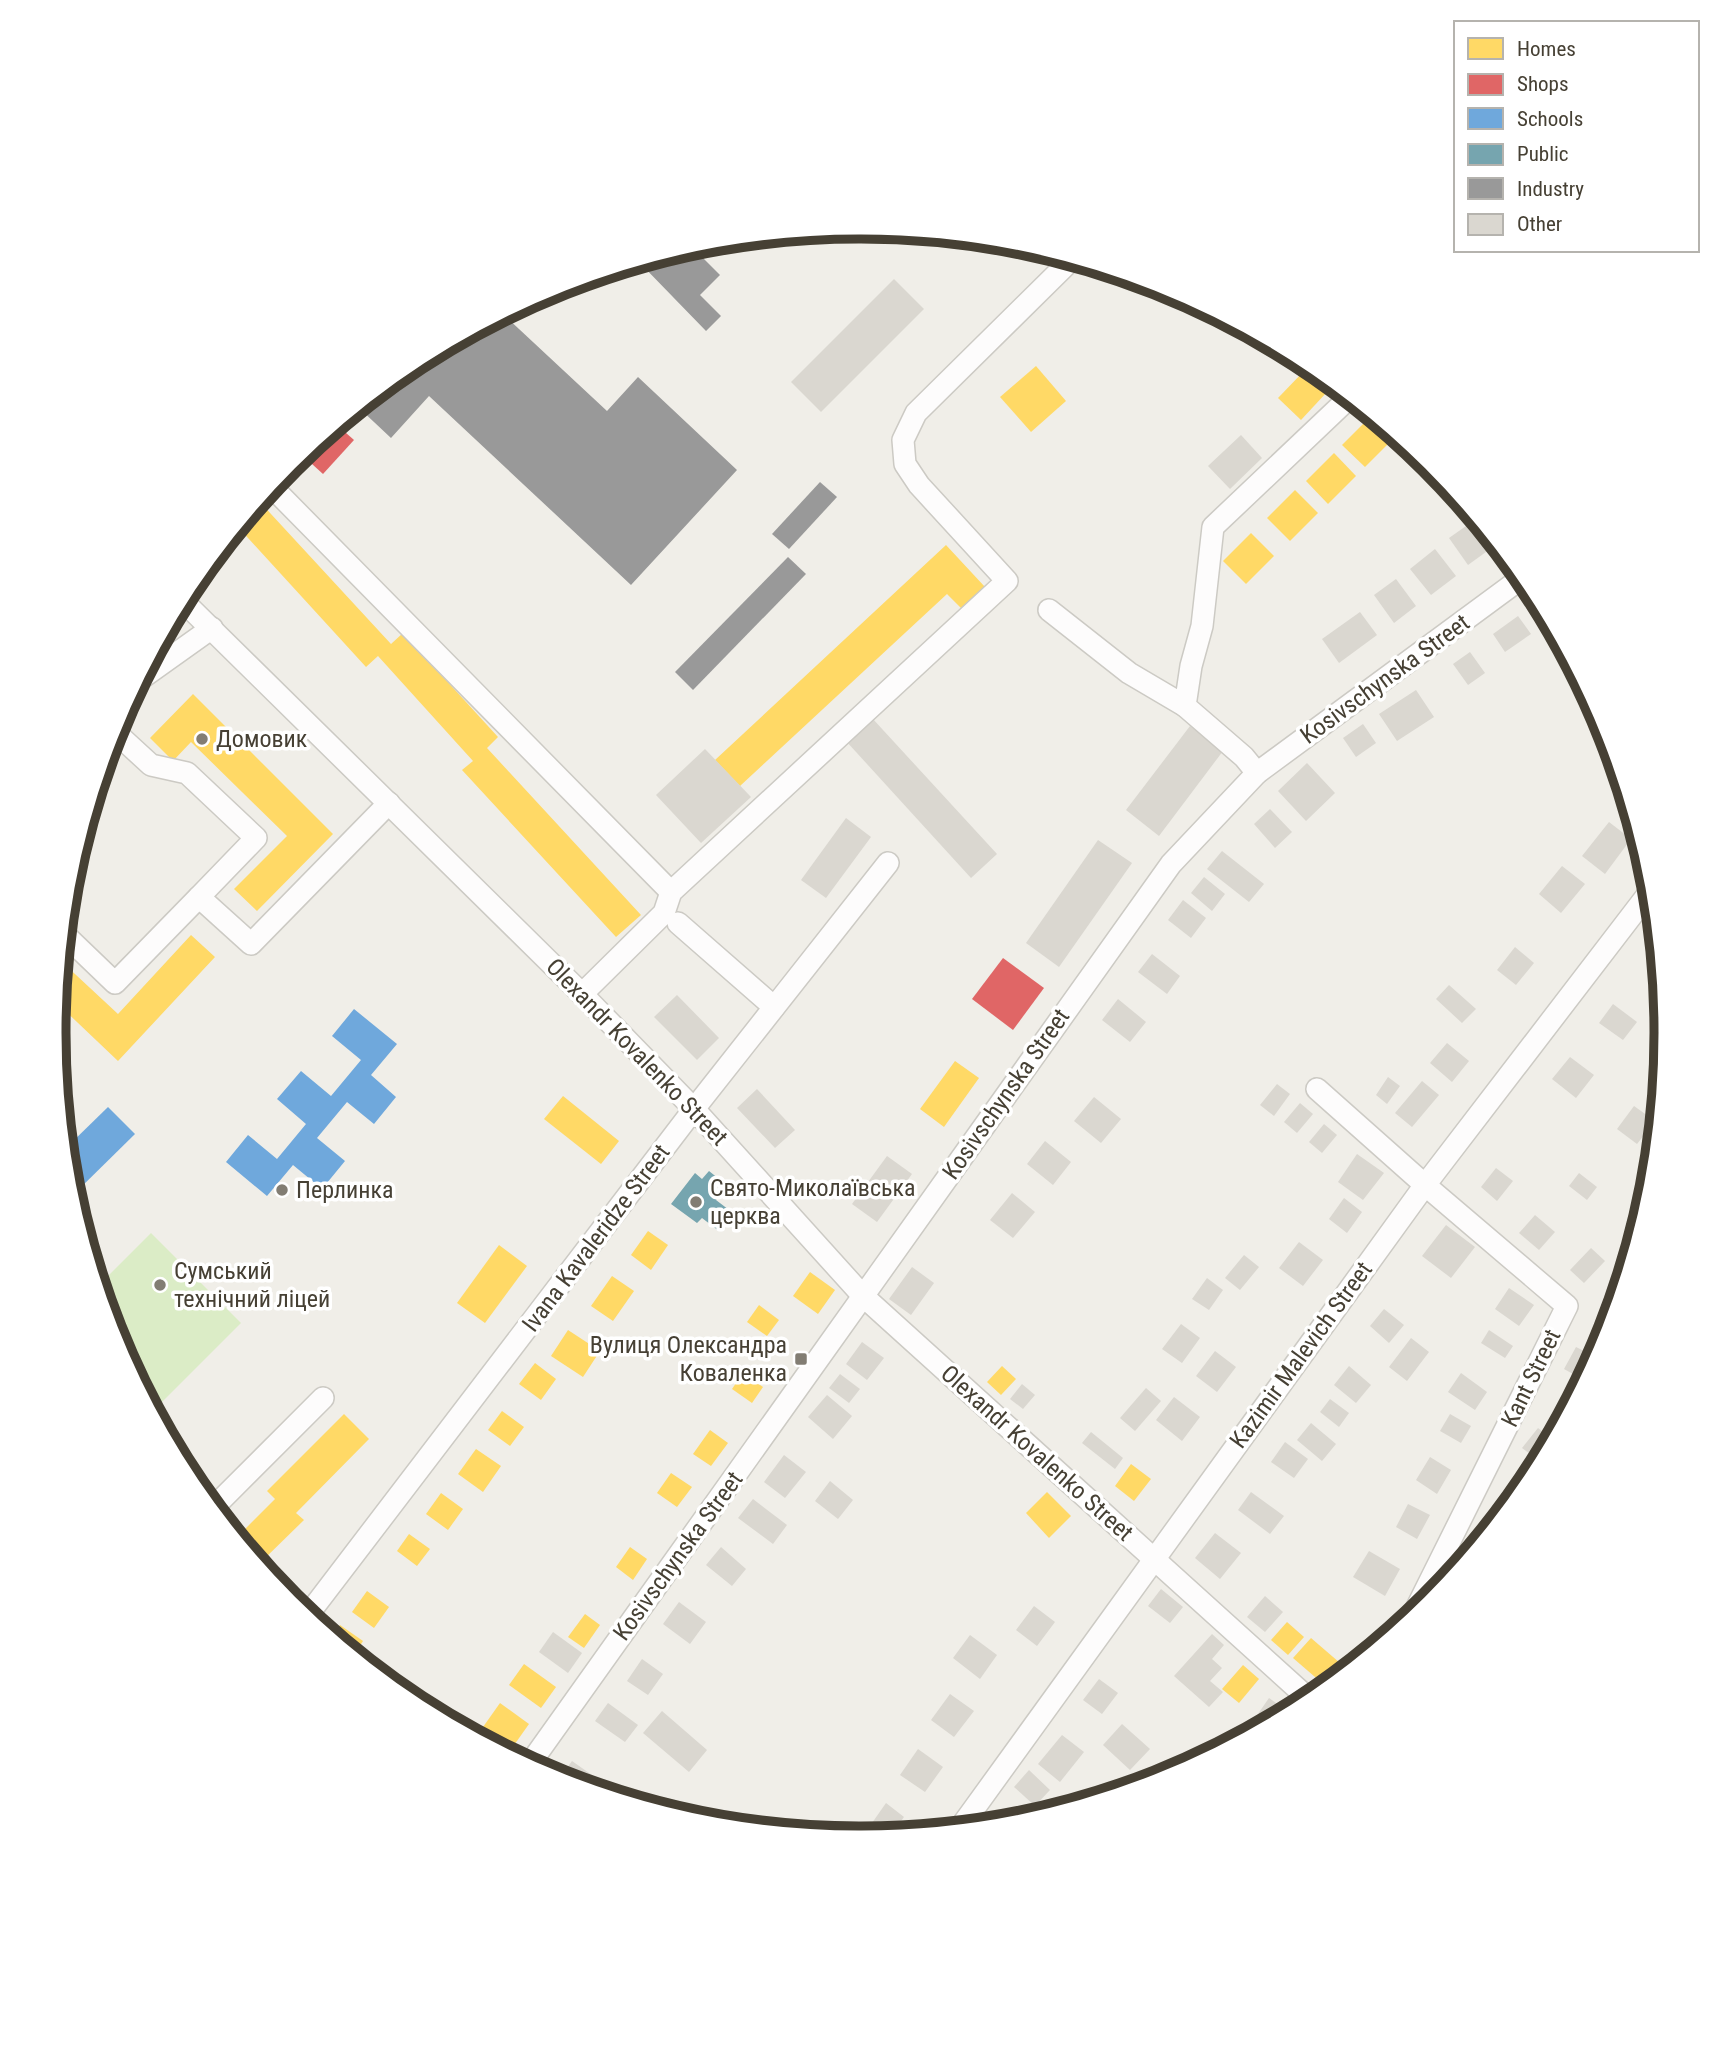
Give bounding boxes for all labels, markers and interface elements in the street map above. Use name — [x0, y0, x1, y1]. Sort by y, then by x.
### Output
legend — [1454, 21, 1699, 252]
text: Homes — [1517, 37, 1576, 61]
text: Shops — [1517, 72, 1569, 96]
text: Schools — [1517, 107, 1583, 131]
text: Public — [1517, 142, 1569, 166]
text: Industry — [1517, 177, 1584, 201]
text: Other — [1517, 212, 1562, 236]
street label: Kosivschynska Street — [1295, 608, 1475, 750]
place label: Домовик — [216, 725, 308, 753]
marker: Домовик — [194, 731, 210, 747]
street label: Olexandr Kovalenko Street — [541, 953, 733, 1151]
street label: Kosivschynska Street — [937, 1003, 1075, 1185]
street label: Ivana Kavaleridze Street — [516, 1139, 676, 1337]
place label: Свято-Миколаївська церква — [710, 1174, 916, 1230]
place label: Перлинка — [296, 1176, 394, 1204]
marker: Перлинка — [274, 1182, 290, 1198]
marker: Свято-Миколаївська церква — [688, 1194, 704, 1210]
street label: Kazimir Malevich Street — [1224, 1256, 1378, 1454]
place label: Сумський технічний ліцей — [174, 1257, 330, 1313]
marker: Сумський технічний ліцей — [152, 1277, 168, 1293]
street label: Kant Street — [1495, 1325, 1567, 1431]
place label: Вулиця Олександра Коваленка — [590, 1331, 787, 1387]
marker: Вулиця Олександра Коваленка — [793, 1351, 809, 1367]
street label: Olexandr Kovalenko Street — [935, 1359, 1139, 1547]
street label: Kosivschynska Street — [607, 1466, 749, 1646]

